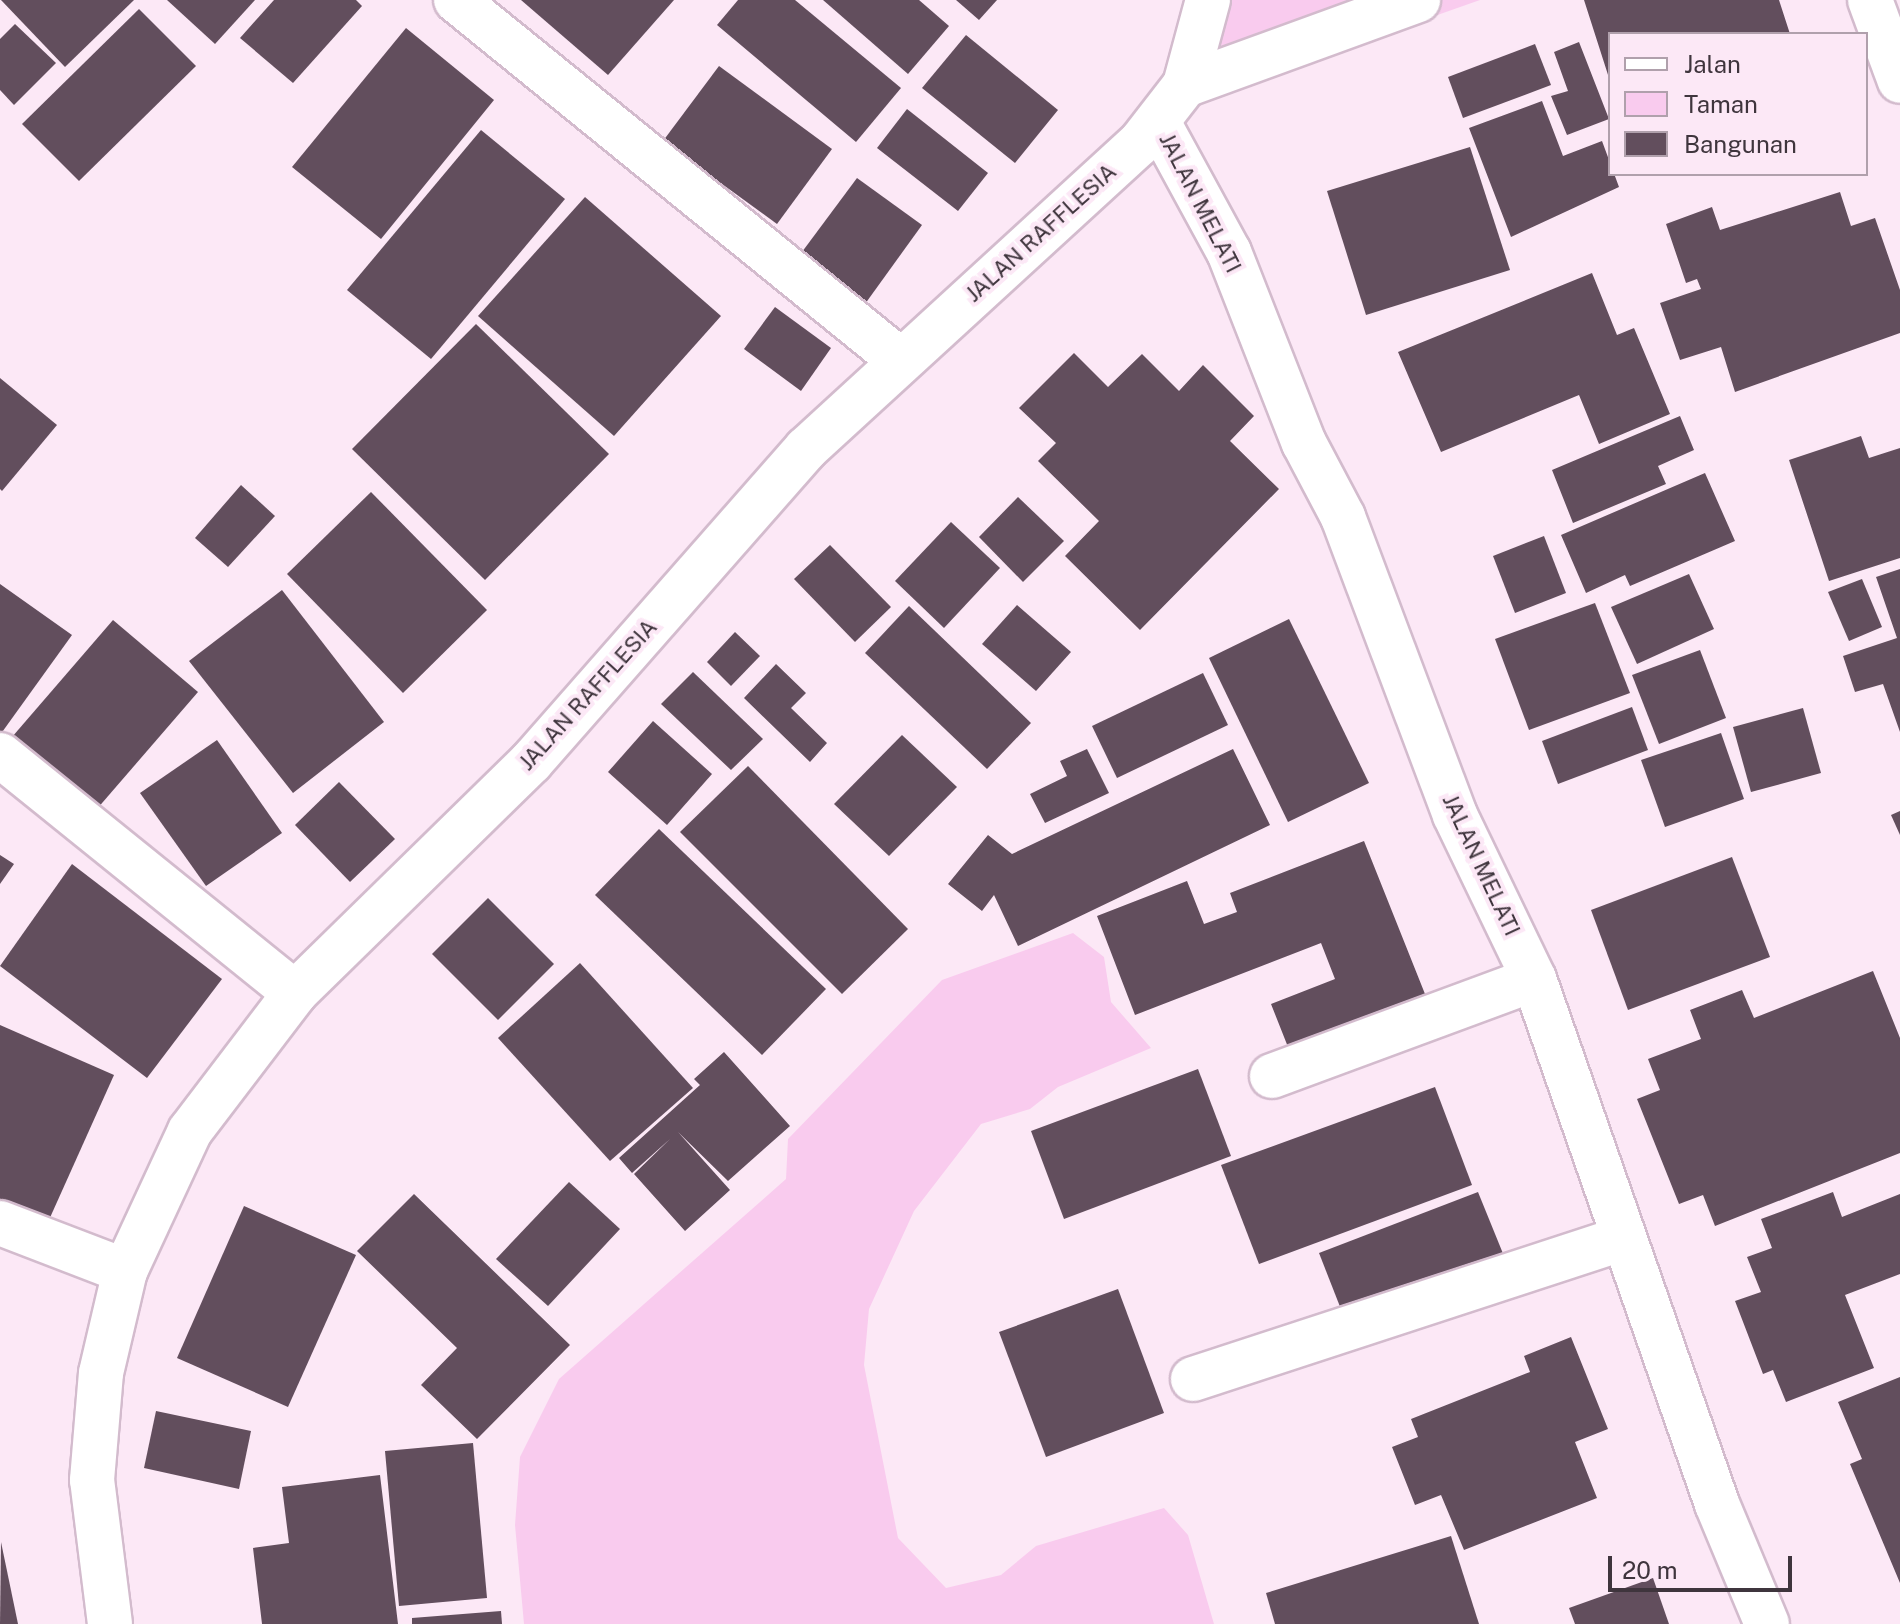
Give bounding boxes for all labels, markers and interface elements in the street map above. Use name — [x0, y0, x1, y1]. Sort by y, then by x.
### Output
legend — [1608, 32, 1868, 176]
text: Jalan — [1684, 50, 1741, 78]
text: Taman — [1684, 90, 1758, 118]
street label: JALAN MELATI — [1153, 129, 1247, 277]
text: Bangunan — [1684, 130, 1797, 158]
street label: JALAN RAFFLESIA — [960, 158, 1122, 308]
street label: JALAN RAFFLESIA — [513, 614, 663, 776]
street label: JALAN MELATI — [1437, 790, 1525, 940]
scale bar — [1612, 1540, 1796, 1590]
text: 20 m — [1622, 1556, 1678, 1584]

